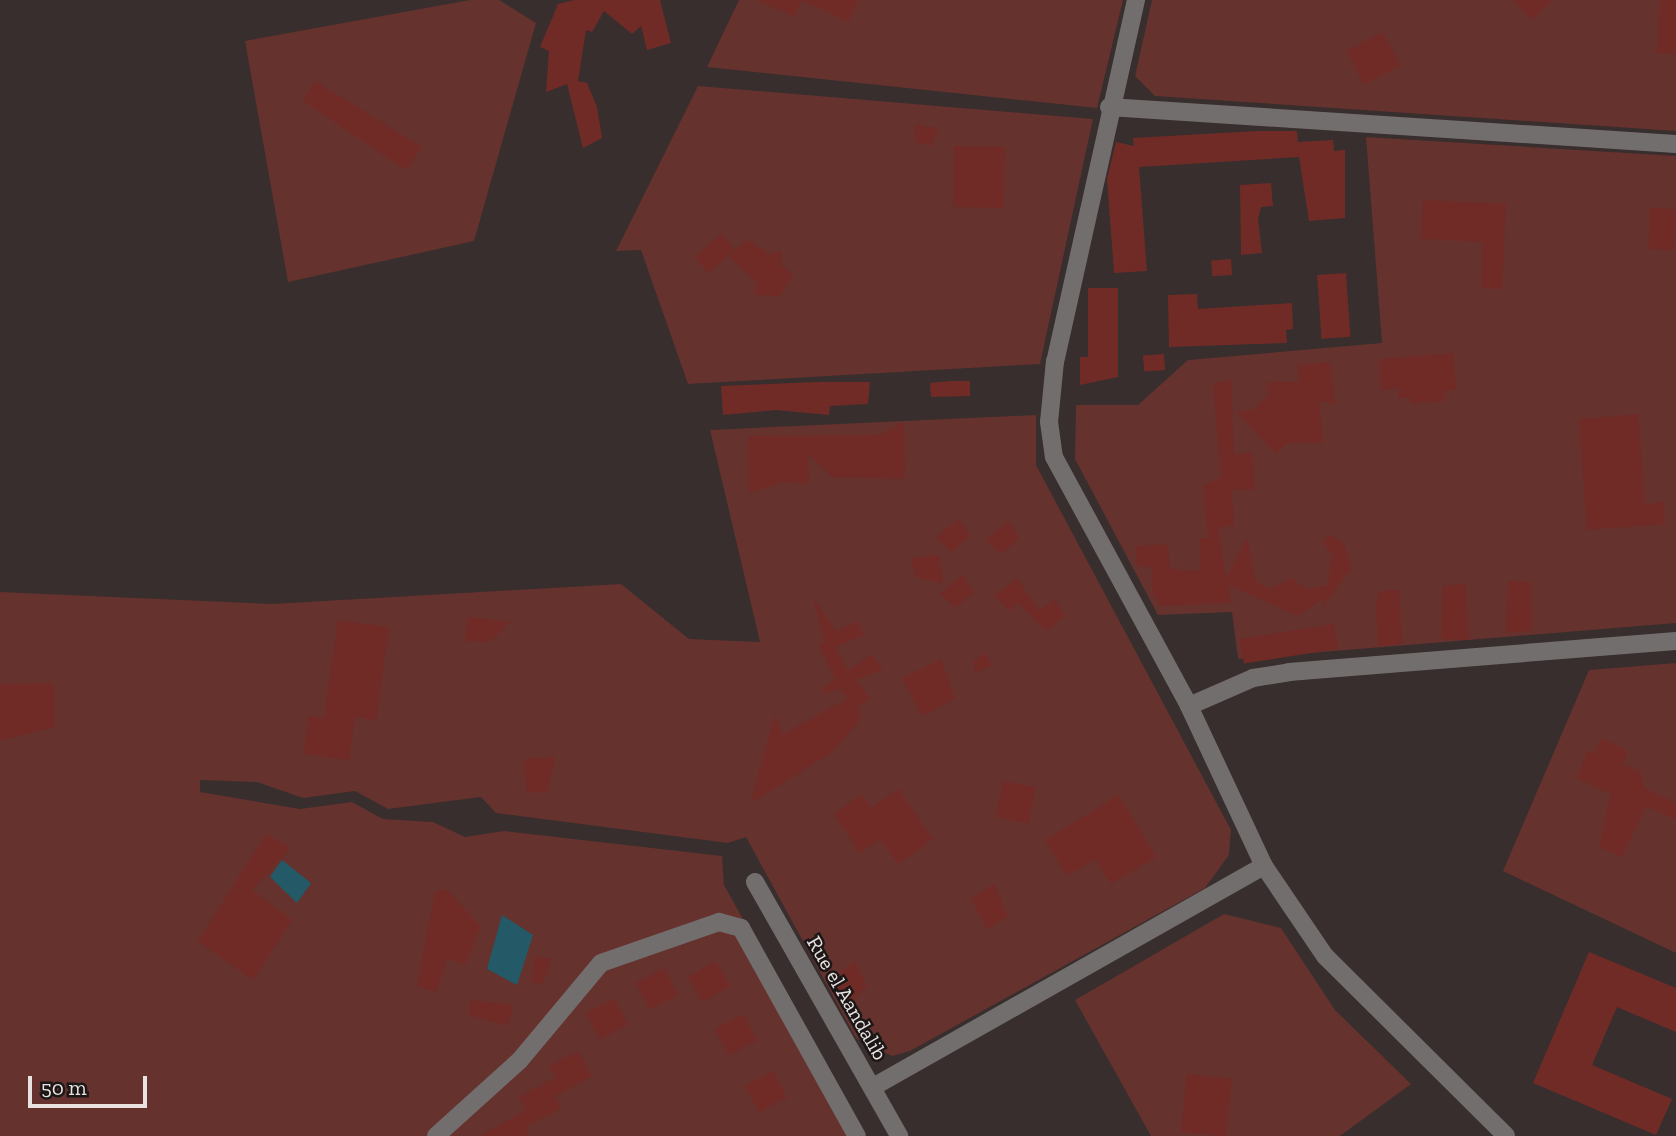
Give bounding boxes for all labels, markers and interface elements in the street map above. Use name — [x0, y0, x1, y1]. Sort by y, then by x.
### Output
street label: Rue el Aandalib — [801, 931, 893, 1065]
scale bar — [32, 1062, 150, 1106]
text: 50 m — [41, 1075, 87, 1100]

